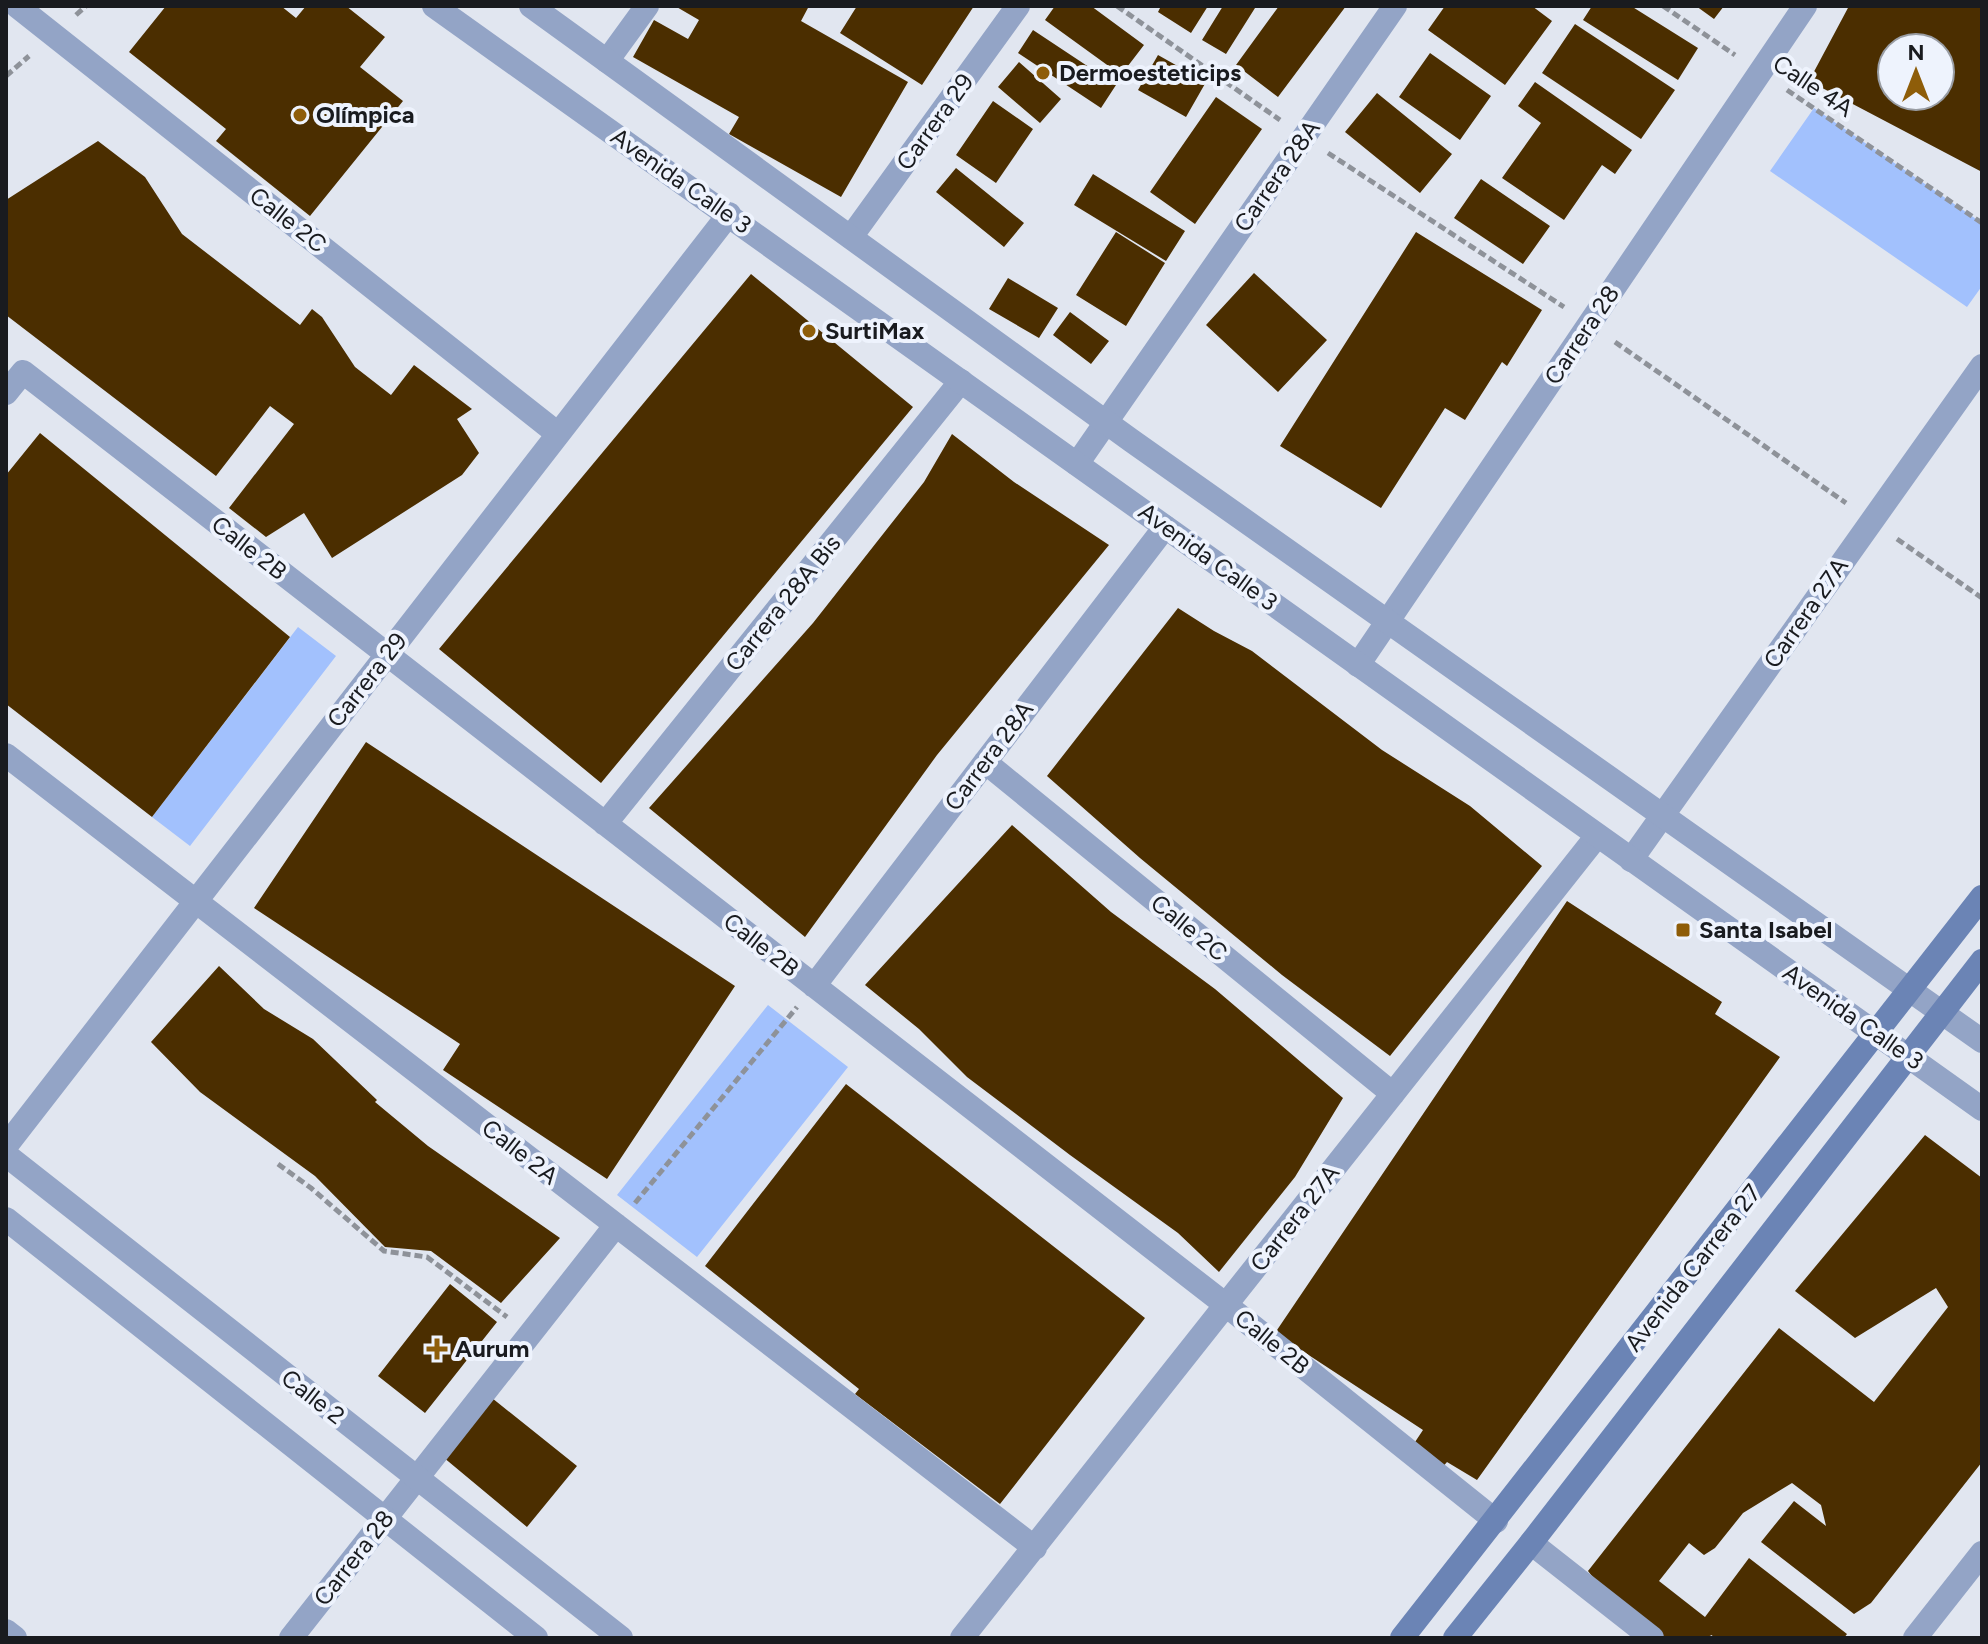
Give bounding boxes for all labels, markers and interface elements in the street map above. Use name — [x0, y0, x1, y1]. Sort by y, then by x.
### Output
north arrow — [1876, 32, 1956, 112]
text: N — [1907, 39, 1925, 66]
street label: Calle 4A — [1768, 48, 1859, 123]
place label: Dermoesteticips — [1059, 58, 1241, 87]
marker: Dermoesteticips — [1034, 64, 1052, 82]
street label: Carrera 29 — [890, 68, 979, 176]
place label: Olímpica — [316, 100, 415, 129]
marker: Olímpica — [291, 106, 309, 124]
street label: Carrera 28A — [1228, 114, 1326, 237]
street label: Avenida Calle 3 — [606, 121, 757, 240]
street label: Calle 2C — [244, 181, 333, 259]
street label: Carrera 28 — [1538, 280, 1625, 390]
place label: SurtiMax — [825, 316, 925, 345]
marker: SurtiMax — [800, 322, 818, 340]
street label: Avenida Calle 3 — [1133, 496, 1283, 617]
street label: Calle 2B — [206, 509, 293, 586]
street label: Carrera 28A Bis — [719, 529, 846, 677]
street label: Carrera 27A — [1757, 551, 1855, 673]
street label: Carrera 29 — [321, 627, 413, 733]
street label: Carrera 28A — [938, 695, 1040, 816]
street label: Calle 2C — [1145, 888, 1233, 967]
street label: Calle 2B — [718, 906, 805, 983]
place label: Santa Isabel — [1699, 915, 1832, 944]
marker: Santa Isabel — [1674, 921, 1692, 939]
street label: Avenida Calle 3 — [1778, 957, 1929, 1076]
street label: Calle 2A — [476, 1113, 565, 1191]
street label: Carrera 27A — [1244, 1158, 1346, 1277]
street label: Avenida Carrera 27 — [1618, 1178, 1767, 1357]
street label: Calle 2B — [1229, 1303, 1315, 1380]
place label: Aurum — [455, 1334, 529, 1363]
marker: Aurum — [426, 1338, 448, 1360]
street label: Calle 2 — [276, 1363, 351, 1430]
street label: Carrera 28 — [307, 1504, 400, 1611]

